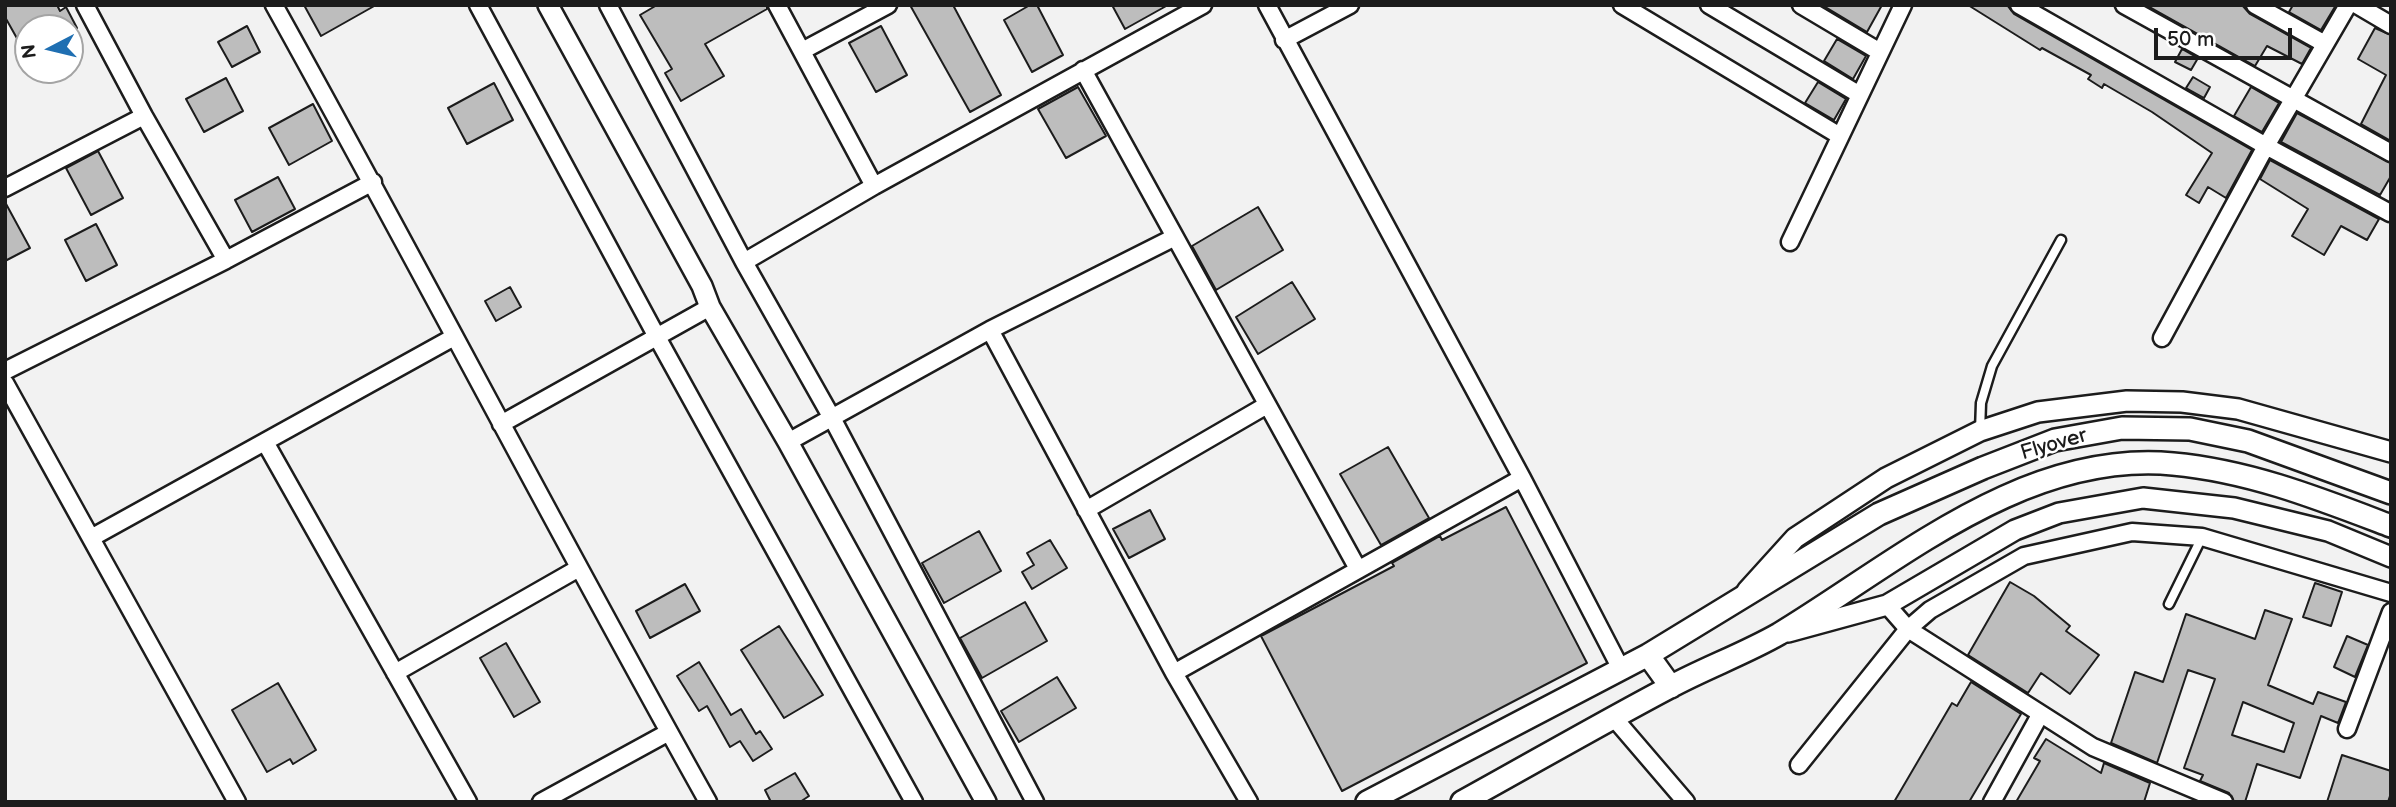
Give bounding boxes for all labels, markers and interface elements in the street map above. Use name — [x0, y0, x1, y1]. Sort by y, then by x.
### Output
north arrow — [14, 14, 84, 84]
scale bar — [2158, 14, 2296, 58]
text: 50 m — [2167, 27, 2214, 52]
text: N — [17, 43, 42, 60]
street label: Flyover — [2018, 424, 2090, 466]

